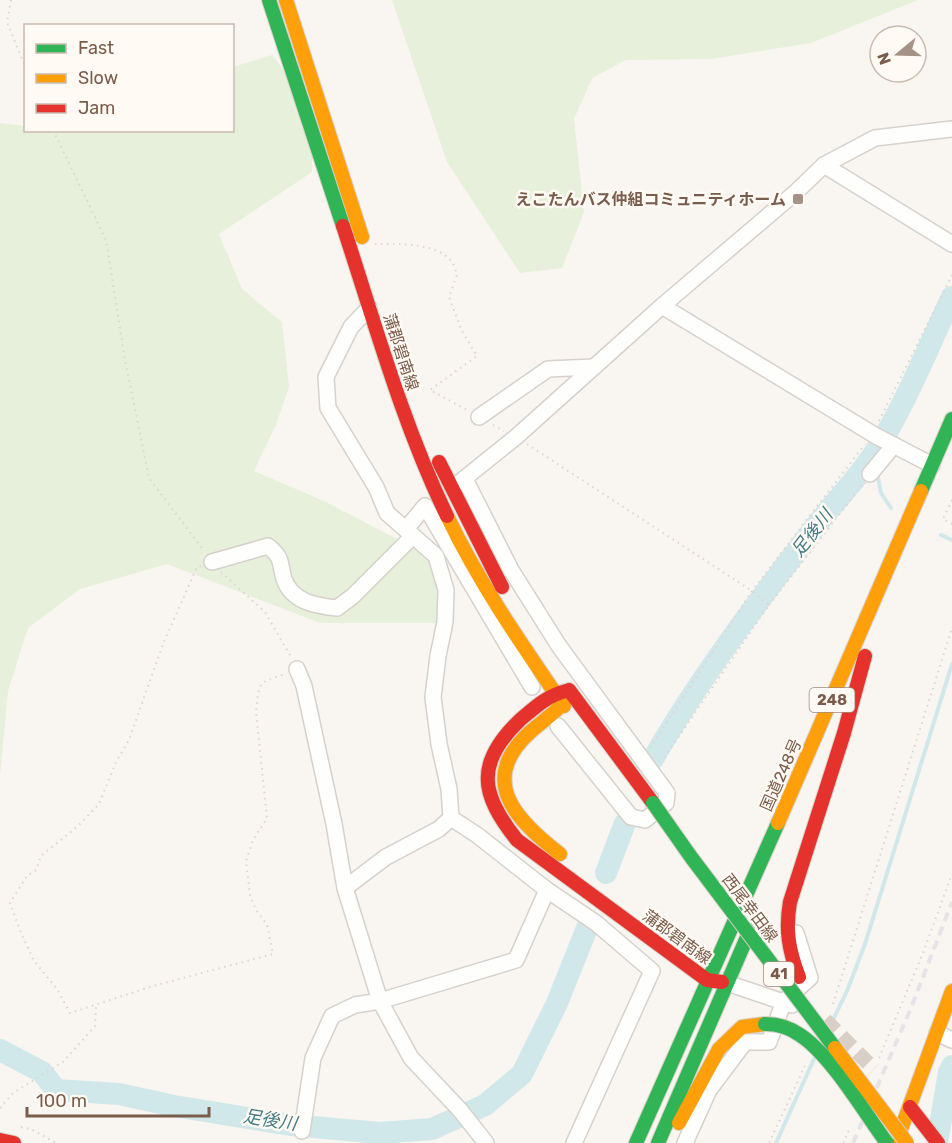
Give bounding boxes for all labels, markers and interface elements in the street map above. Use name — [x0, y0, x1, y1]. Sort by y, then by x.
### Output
legend — [24, 24, 234, 132]
north arrow — [868, 24, 928, 84]
text: Fast — [78, 37, 114, 59]
text: N — [873, 50, 895, 67]
text: Slow — [78, 67, 118, 89]
text: Jam — [78, 97, 115, 119]
place label: えこたんバス仲組コミュニティホーム — [515, 190, 786, 209]
marker: えこたんバス仲組コミュニティホーム — [791, 192, 805, 206]
street label: 蒲郡碧南線 — [380, 311, 422, 393]
water label: 足後川 — [787, 503, 839, 561]
road number: 248 — [810, 688, 854, 712]
street label: 国道248号 — [757, 736, 805, 814]
street label: 西尾幸田線 — [718, 870, 782, 946]
street label: 蒲郡碧南線 — [639, 906, 715, 968]
road number: 41 — [764, 962, 794, 986]
scale bar — [27, 1080, 208, 1118]
text: 100 m — [36, 1090, 87, 1112]
water label: 足後川 — [242, 1105, 300, 1135]

